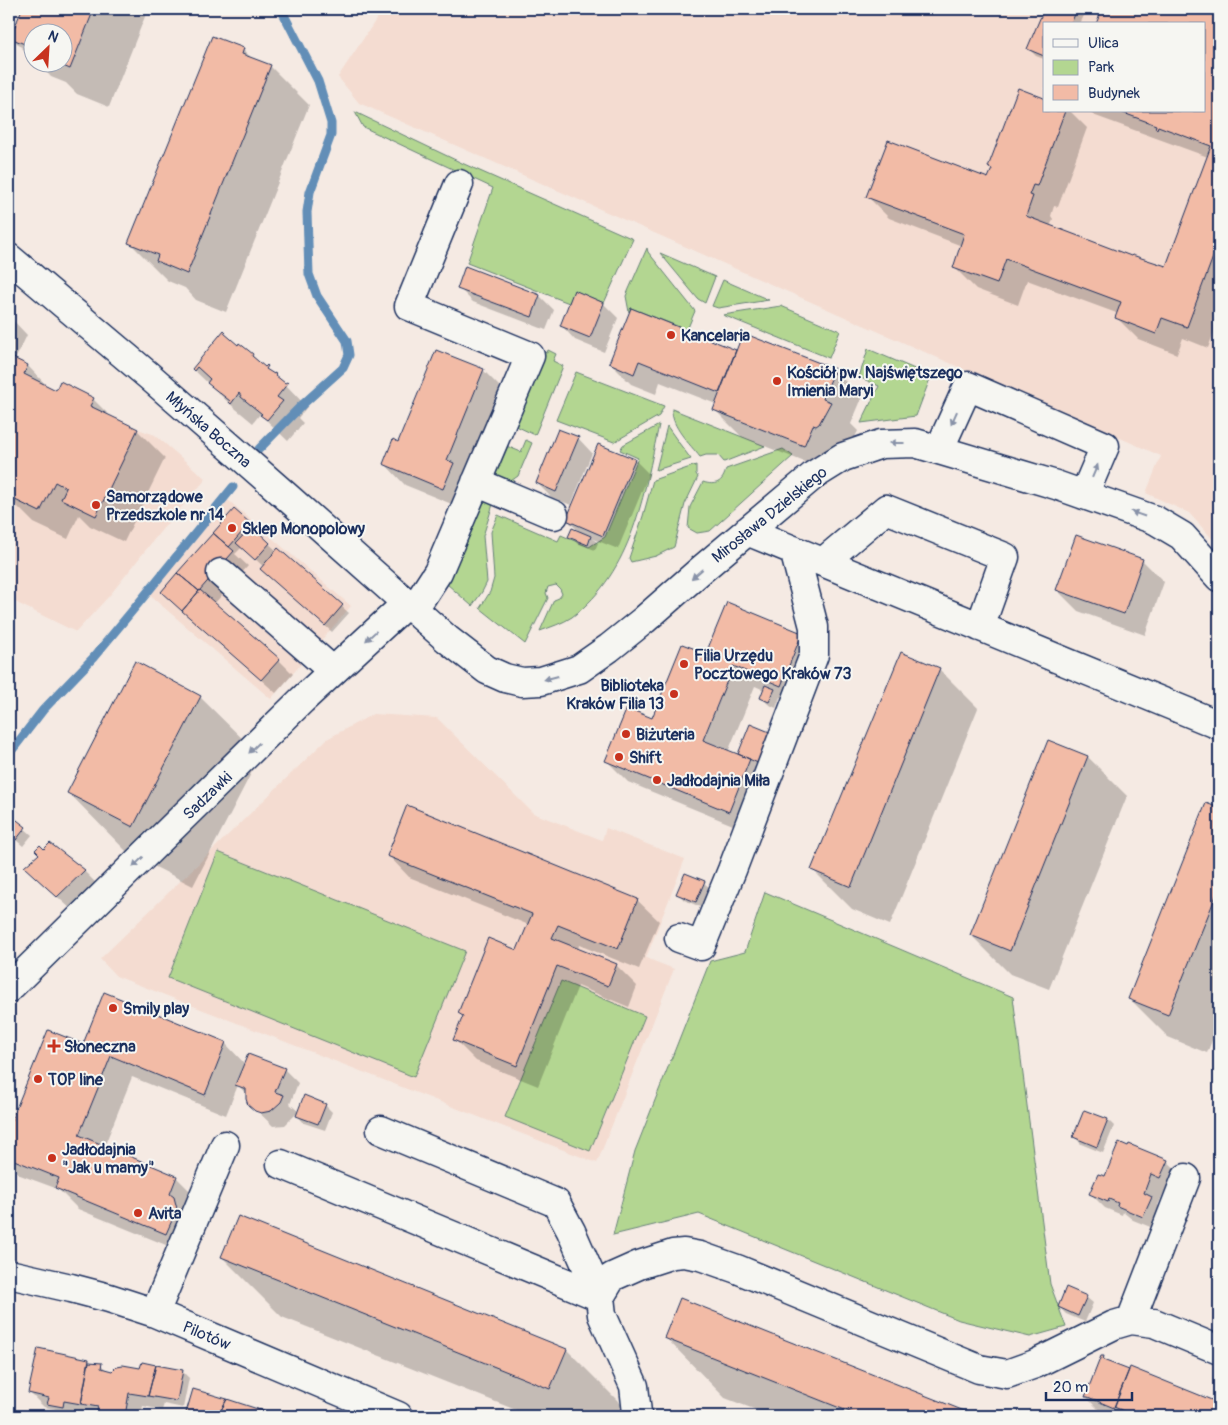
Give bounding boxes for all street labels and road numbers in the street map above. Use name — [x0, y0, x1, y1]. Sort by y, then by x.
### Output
street label: Młyńska Boczna — [161, 387, 255, 472]
street label: Mirosława Dzielskiego — [708, 462, 832, 567]
street label: Sadzawki — [179, 767, 237, 824]
street label: Pilotów — [180, 1317, 234, 1355]

